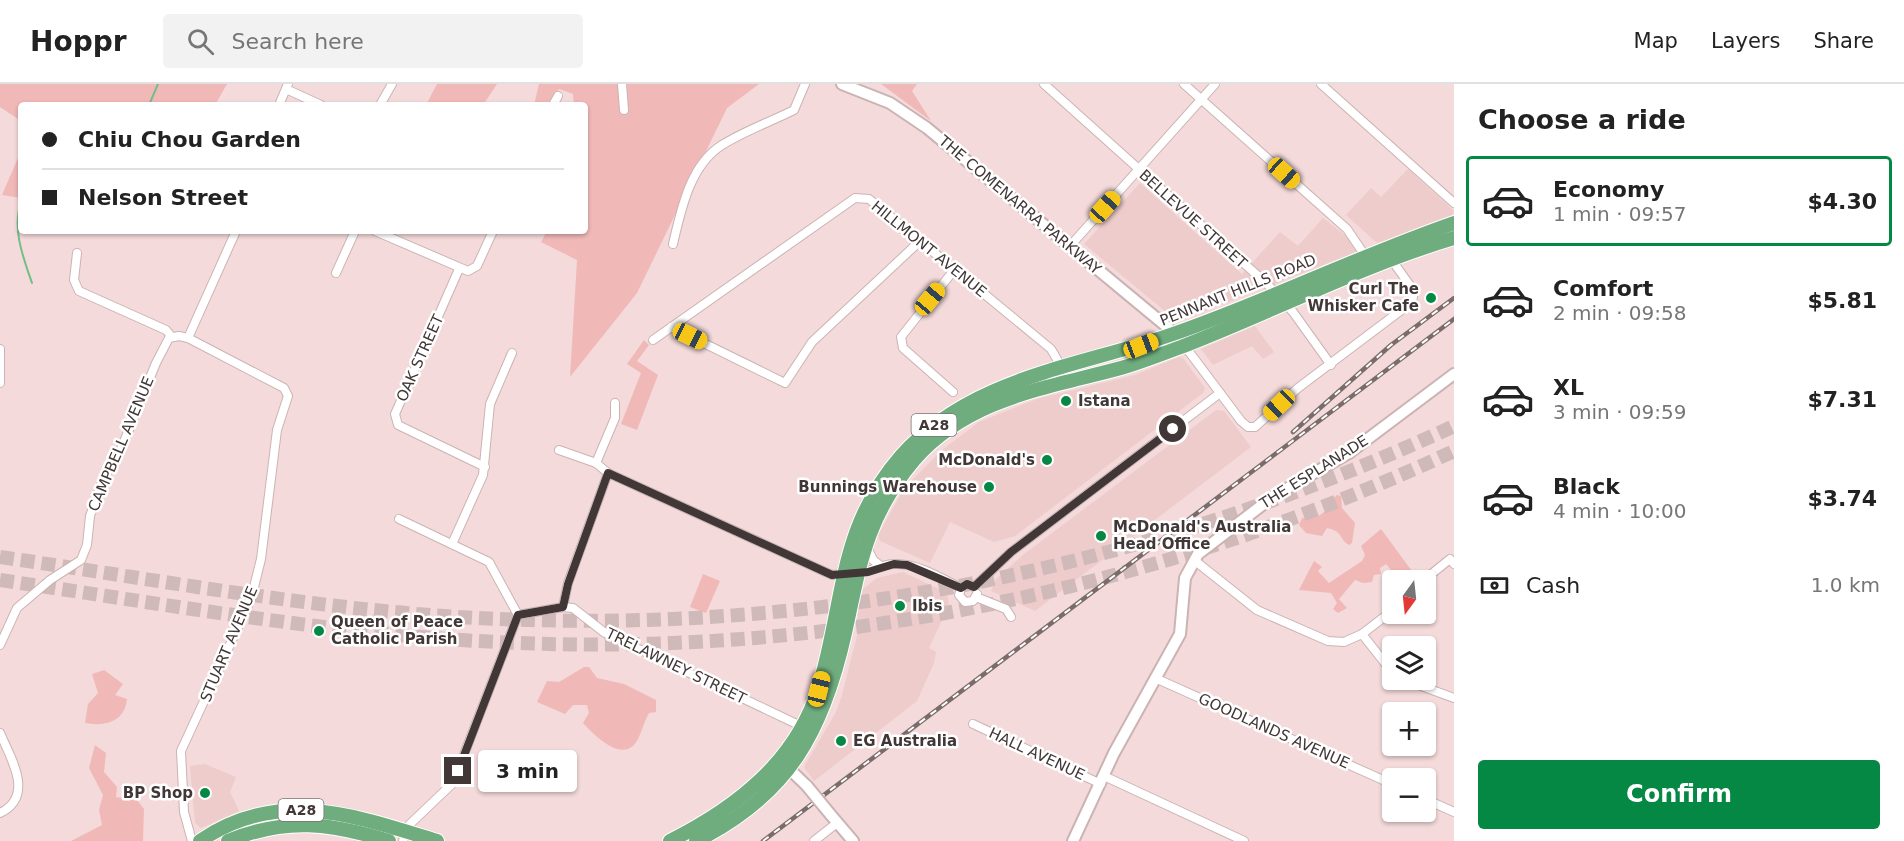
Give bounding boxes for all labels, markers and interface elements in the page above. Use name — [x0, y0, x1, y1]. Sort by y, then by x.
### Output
search box — [163, 14, 583, 68]
text: Hoppr — [30, 25, 127, 58]
icon: search — [184, 25, 217, 58]
text: Search here — [232, 29, 364, 54]
text: Map — [1634, 29, 1678, 53]
text: Layers — [1711, 29, 1780, 53]
text: Share — [1813, 29, 1874, 53]
text: Choose a ride — [1478, 104, 1686, 135]
text: Chiu Chou Garden — [78, 127, 301, 152]
street label: THE COMENARRA PARKWAY — [934, 131, 1106, 279]
car — [1265, 154, 1303, 192]
street label: BELLEVUE STREET — [1135, 166, 1251, 273]
icon: car — [1481, 174, 1535, 228]
text: Economy — [1553, 177, 1664, 202]
text: Nelson Street — [78, 185, 248, 210]
car — [1086, 188, 1124, 226]
text: $4.30 — [1807, 189, 1877, 214]
street label: HILLMONT AVENUE — [868, 197, 990, 301]
text: 1 min · 09:57 — [1553, 202, 1687, 226]
street label: PENNANT HILLS ROAD — [1157, 250, 1319, 330]
icon: car — [1481, 273, 1535, 327]
text: Comfort — [1553, 276, 1653, 301]
car — [912, 279, 948, 319]
place label: Curl The Whisker Cafe — [1308, 280, 1419, 315]
text: $5.81 — [1807, 288, 1877, 313]
marker: Curl The Whisker Cafe — [1424, 291, 1438, 305]
text: 2 min · 09:58 — [1553, 301, 1687, 325]
street label: OAK STREET — [393, 311, 448, 404]
car — [670, 320, 710, 352]
car — [1121, 331, 1161, 361]
icon: car — [1481, 372, 1535, 426]
street label: CAMPBELL AVENUE — [84, 374, 158, 514]
text: XL — [1553, 375, 1584, 400]
car — [1260, 386, 1298, 424]
text: $7.31 — [1807, 387, 1877, 412]
place label: Istana — [1078, 392, 1131, 410]
marker: Istana — [1059, 394, 1073, 408]
text: 3 min · 09:59 — [1553, 400, 1687, 424]
road number: A28 — [912, 414, 956, 436]
route start — [1159, 415, 1186, 442]
street label: THE ESPLANADE — [1256, 431, 1371, 513]
place label: McDonald's — [938, 451, 1035, 469]
marker: McDonald's — [1040, 453, 1054, 467]
icon: car — [1481, 471, 1535, 525]
text: Black — [1553, 474, 1620, 499]
place label: Bunnings Warehouse — [798, 478, 977, 496]
marker: Bunnings Warehouse — [982, 480, 996, 494]
text: $3.74 — [1807, 486, 1877, 511]
text: 4 min · 10:00 — [1553, 499, 1687, 523]
place label: McDonald's Australia Head Office — [1113, 518, 1291, 553]
marker: McDonald's Australia Head Office — [1094, 529, 1108, 543]
icon: cash — [1478, 569, 1511, 602]
north arrow — [1382, 570, 1436, 624]
map controls — [1382, 570, 1436, 822]
text: Cash — [1526, 573, 1580, 598]
text: 1.0 km — [1811, 573, 1880, 597]
street label: STUART AVENUE — [197, 583, 261, 705]
place label: Ibis — [912, 597, 942, 615]
marker: Ibis — [893, 599, 907, 613]
place label: Queen of Peace Catholic Parish — [331, 613, 463, 648]
marker: Queen of Peace Catholic Parish — [312, 624, 326, 638]
street label: TRELAWNEY STREET — [602, 624, 750, 708]
button: layers — [1382, 636, 1436, 690]
car — [806, 669, 832, 709]
street label: GOODLANDS AVENUE — [1196, 690, 1352, 772]
button: + — [1382, 702, 1436, 756]
street label: HALL AVENUE — [986, 724, 1088, 784]
place label: EG Australia — [853, 732, 957, 750]
marker: EG Australia — [834, 734, 848, 748]
callout: 3 min — [479, 750, 578, 792]
route end — [444, 757, 471, 784]
text: 3 min — [496, 759, 559, 783]
button: Confirm — [1478, 760, 1880, 829]
button: − — [1382, 768, 1436, 822]
place label: BP Shop — [123, 784, 193, 802]
marker: BP Shop — [198, 786, 212, 800]
road number: A28 — [278, 799, 324, 821]

